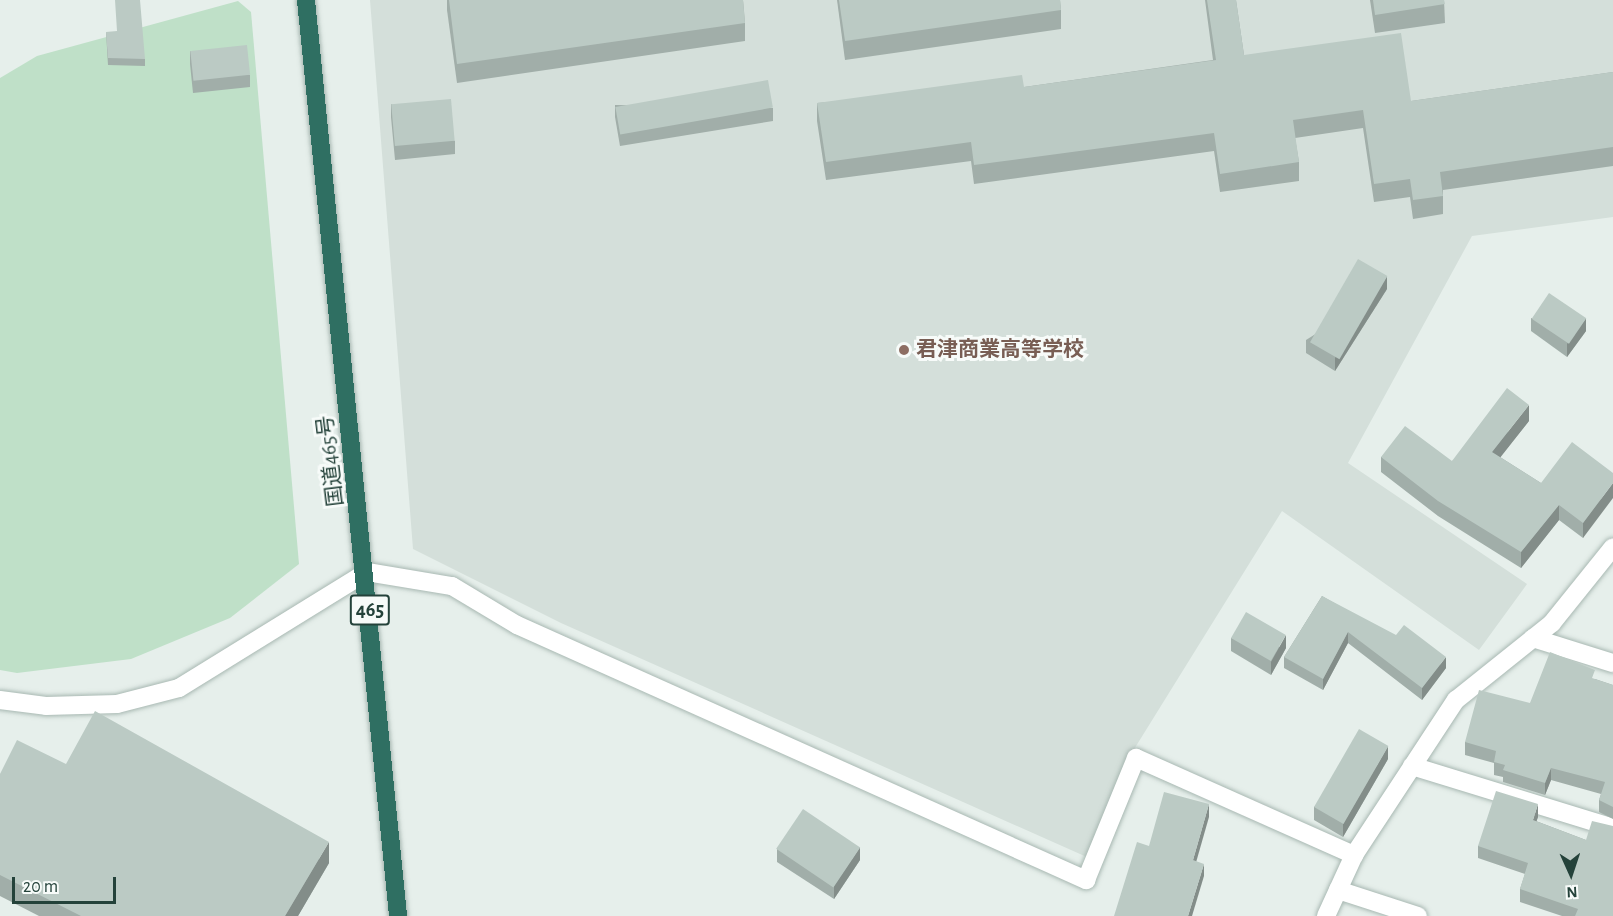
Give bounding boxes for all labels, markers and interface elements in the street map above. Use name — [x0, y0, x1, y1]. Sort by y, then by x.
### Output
place label: 君津商業高等学校 — [916, 337, 1084, 363]
marker: 君津商業高等学校 — [897, 343, 911, 357]
street label: 国道465号 — [313, 414, 349, 508]
road number: 465 — [349, 593, 391, 627]
north arrow — [1541, 844, 1601, 904]
scale bar — [15, 865, 118, 903]
text: 20 m — [23, 878, 58, 896]
text: N — [1566, 884, 1578, 900]

